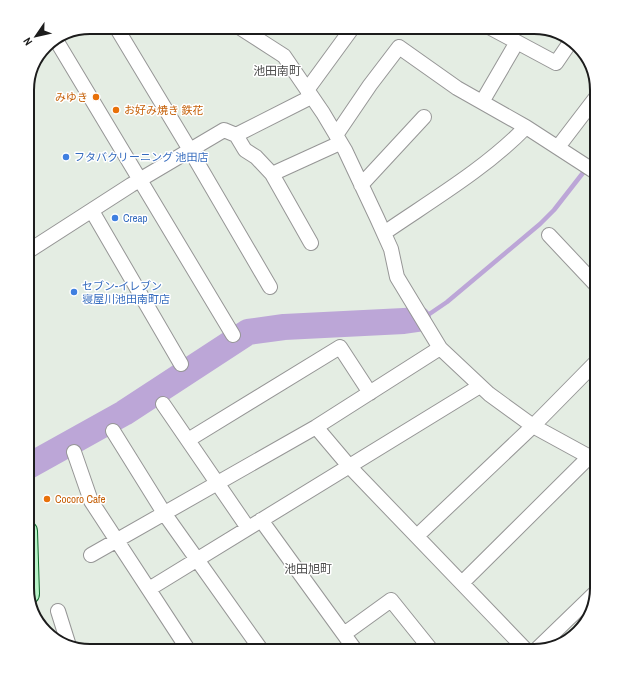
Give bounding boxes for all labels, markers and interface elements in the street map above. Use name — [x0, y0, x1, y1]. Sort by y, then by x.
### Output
north arrow — [16, 16, 56, 56]
text: N — [20, 35, 35, 48]
district label: 池田南町 — [253, 63, 301, 79]
place label: みゆき — [55, 90, 88, 104]
marker: みゆき — [91, 92, 101, 102]
place label: お好み焼き 鉄花 — [124, 103, 204, 117]
marker: お好み焼き 鉄花 — [111, 105, 121, 115]
place label: フタバクリーニング 池田店 — [74, 150, 209, 164]
marker: フタバクリーニング 池田店 — [61, 152, 71, 162]
place label: Creap — [123, 211, 148, 225]
marker: Creap — [110, 213, 120, 223]
place label: セブン-イレブン 寝屋川池田南町店 — [82, 279, 170, 306]
marker: セブン-イレブン 寝屋川池田南町店 — [69, 287, 79, 297]
place label: Cocoro Cafe — [55, 492, 106, 506]
marker: Cocoro Cafe — [42, 494, 52, 504]
district label: 池田旭町 — [284, 561, 332, 577]

